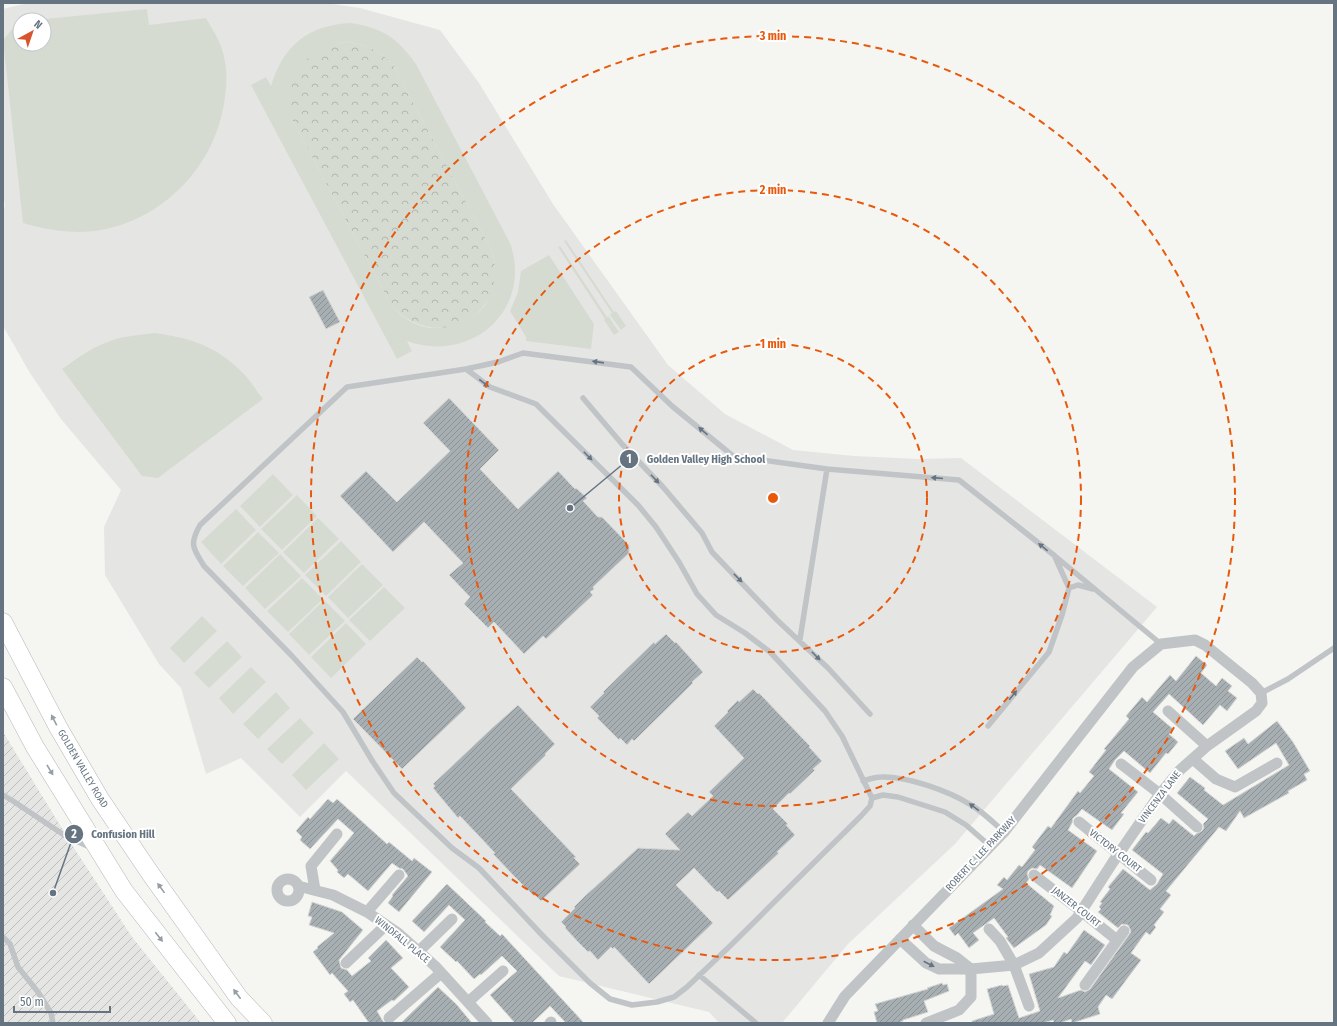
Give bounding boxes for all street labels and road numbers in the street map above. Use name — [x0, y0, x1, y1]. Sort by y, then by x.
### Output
street label: GOLDEN VALLEY ROAD — [55, 727, 110, 811]
street label: VINCENZA LANE — [1136, 768, 1184, 826]
street label: ROBERT C. LEE PARKWAY — [943, 814, 1019, 894]
street label: VICTORY COURT — [1087, 827, 1144, 875]
street label: JANZER COURT — [1049, 884, 1103, 930]
street label: WINDFALL PLACE — [372, 914, 432, 966]

